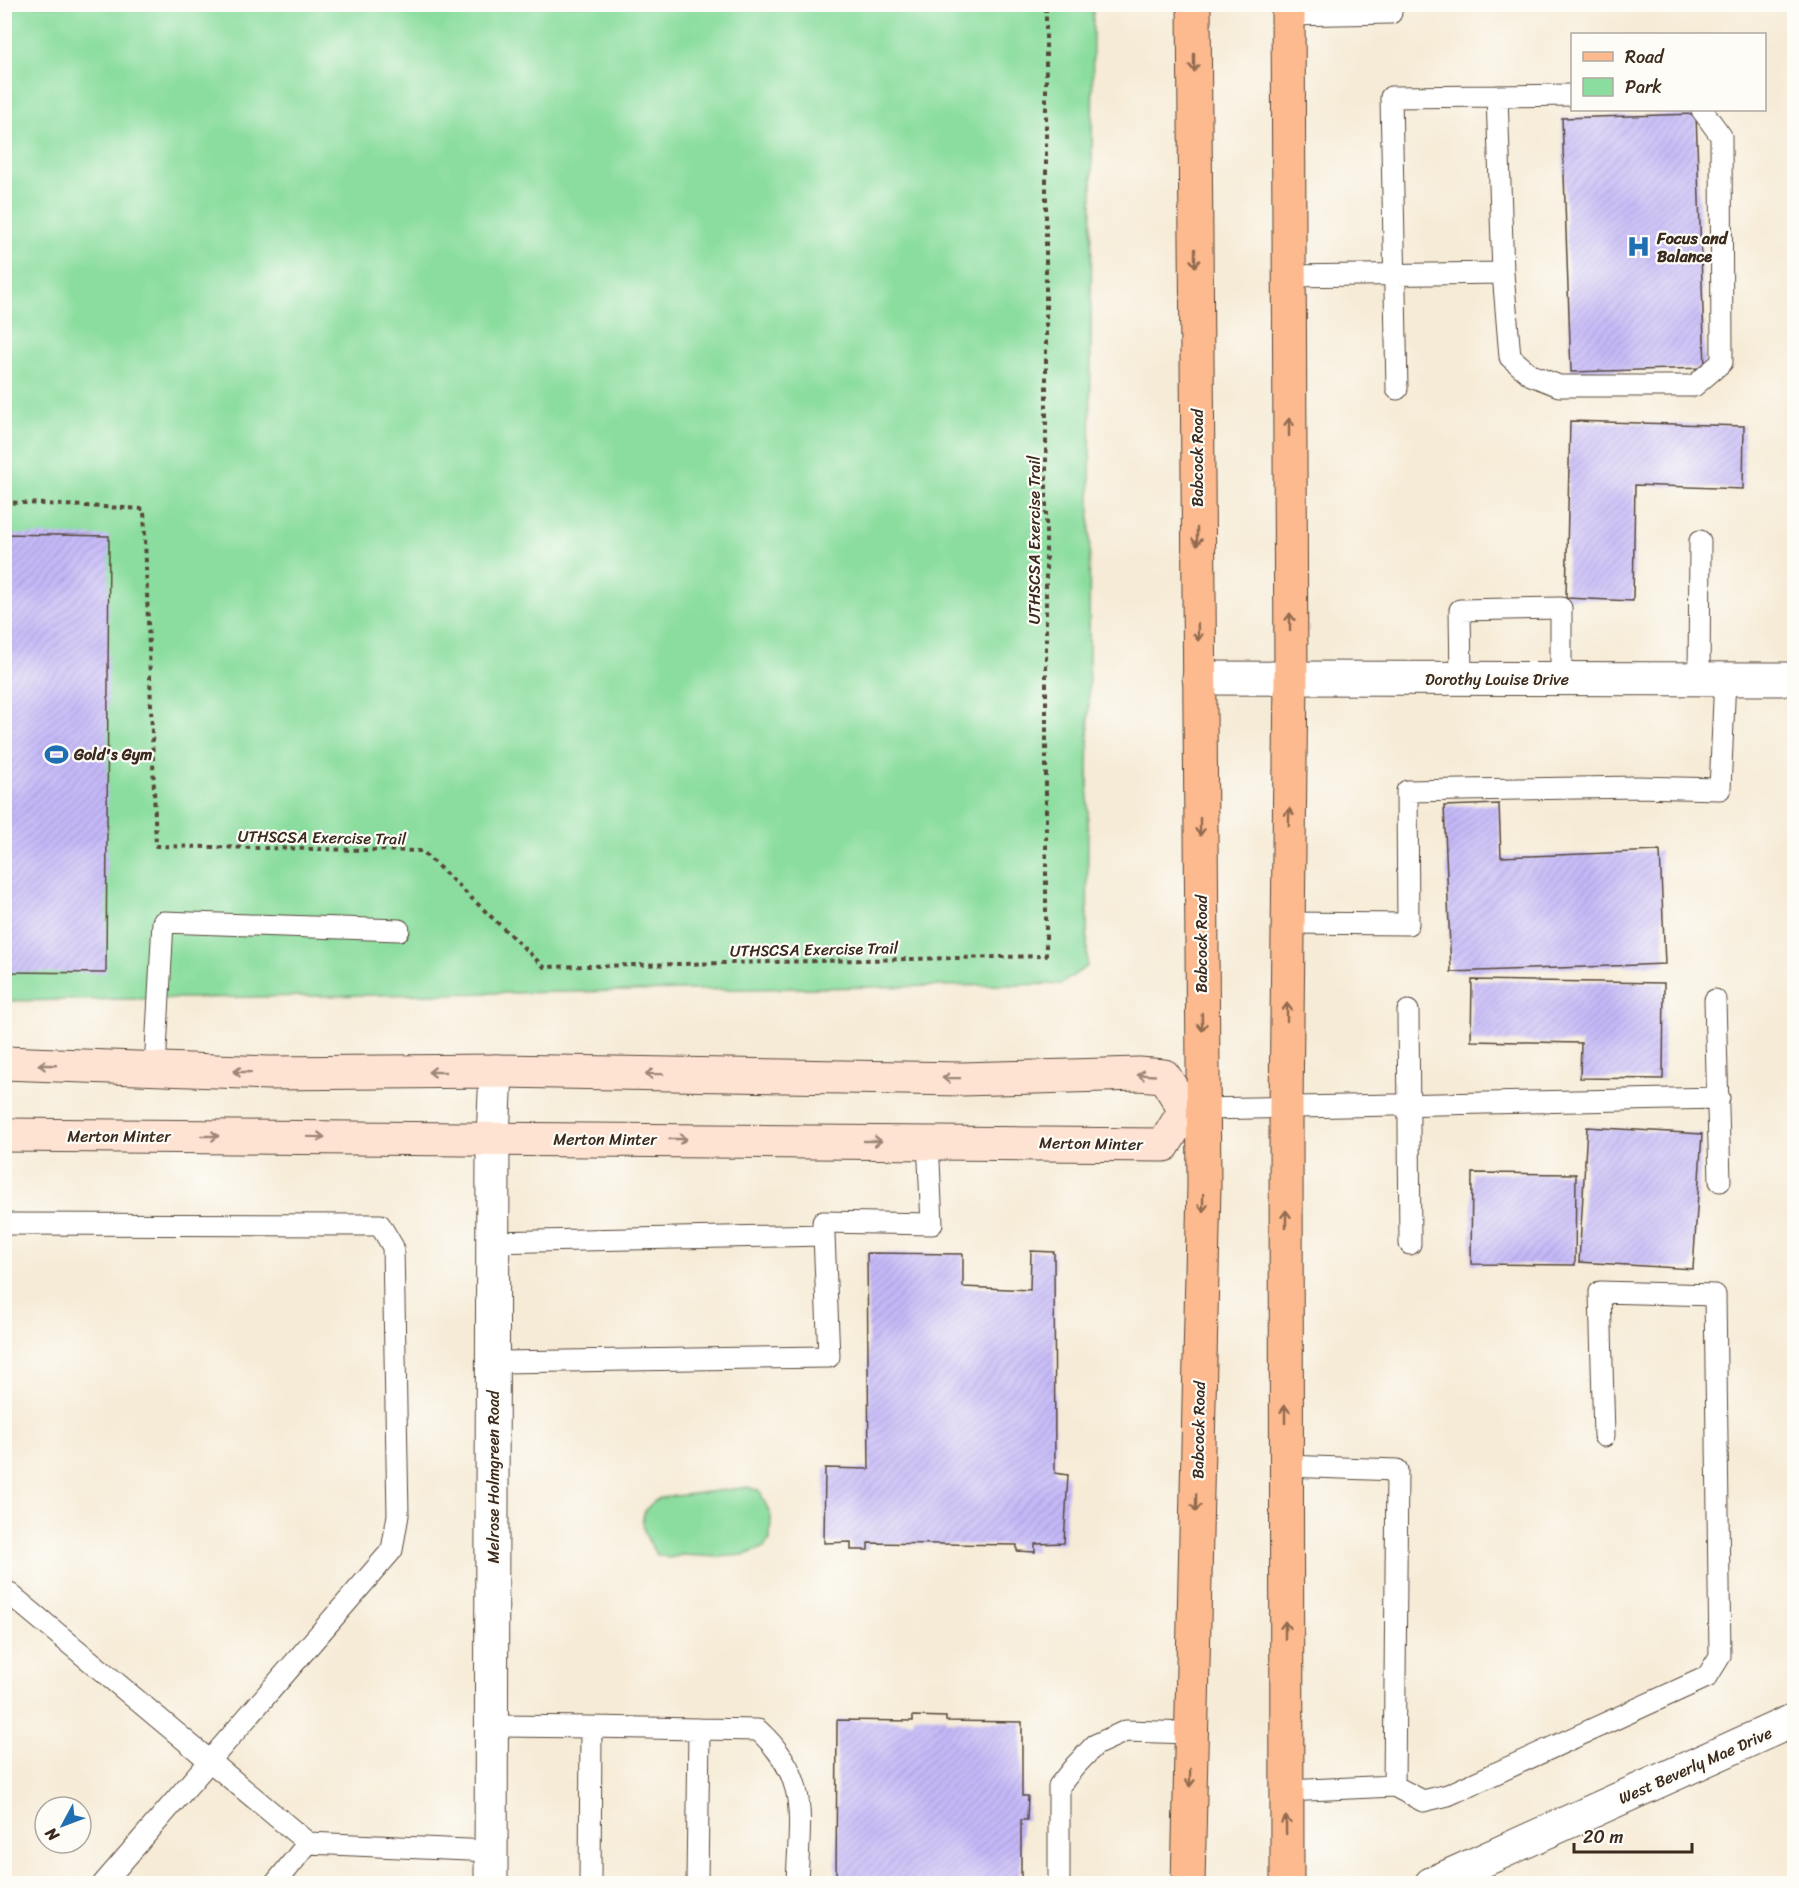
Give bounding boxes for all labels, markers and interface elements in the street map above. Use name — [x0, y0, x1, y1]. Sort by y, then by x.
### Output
legend — [1571, 33, 1766, 111]
text: Road — [1625, 41, 1665, 73]
one-way arrow — [1188, 52, 1200, 72]
text: Park — [1625, 71, 1662, 103]
place label: Focus and Balance — [1656, 224, 1729, 271]
hospital icon: Focus and Balance — [1626, 234, 1652, 260]
one-way arrow — [1190, 247, 1201, 267]
street label: Babcock Road — [1183, 408, 1212, 507]
one-way arrow — [1283, 417, 1295, 437]
street label: UTHSCSA Exercise Trail — [1020, 455, 1049, 624]
one-way arrow — [1192, 526, 1203, 546]
one-way arrow — [1284, 612, 1296, 632]
one-way arrow — [1192, 621, 1204, 641]
street label: Dorothy Louise Drive — [1425, 665, 1569, 694]
place label: Gold's Gym — [73, 740, 152, 769]
sports icon: Gold's Gym — [43, 741, 69, 767]
one-way arrow — [1283, 807, 1295, 827]
one-way arrow — [1194, 816, 1206, 836]
street label: UTHSCSA Exercise Trail — [238, 822, 407, 853]
street label: Babcock Road — [1187, 894, 1216, 993]
street label: UTHSCSA Exercise Trail — [730, 934, 899, 965]
one-way arrow — [1281, 1002, 1293, 1022]
one-way arrow — [1196, 1011, 1208, 1031]
one-way arrow — [38, 1059, 58, 1070]
one-way arrow — [233, 1066, 253, 1078]
one-way arrow — [428, 1066, 448, 1077]
one-way arrow — [645, 1068, 665, 1079]
one-way arrow — [1136, 1069, 1156, 1080]
one-way arrow — [941, 1073, 961, 1084]
street label: Merton Minter — [67, 1122, 172, 1151]
street label: Merton Minter — [553, 1125, 658, 1154]
street label: Merton Minter — [1039, 1128, 1145, 1159]
one-way arrow — [199, 1130, 219, 1142]
one-way arrow — [305, 1131, 325, 1143]
one-way arrow — [667, 1133, 687, 1145]
one-way arrow — [862, 1135, 882, 1146]
one-way arrow — [1197, 1193, 1209, 1213]
one-way arrow — [1280, 1210, 1292, 1230]
street label: Babcock Road — [1183, 1379, 1214, 1479]
street label: Melrose Holmgreen Road — [479, 1389, 508, 1563]
one-way arrow — [1279, 1405, 1291, 1425]
one-way arrow — [1190, 1493, 1202, 1513]
one-way arrow — [1279, 1621, 1291, 1641]
street label: West Beverly Mae Drive — [1614, 1718, 1777, 1812]
one-way arrow — [1184, 1767, 1196, 1787]
north arrow — [33, 1795, 93, 1855]
one-way arrow — [1280, 1816, 1292, 1836]
scale bar — [1574, 1816, 1692, 1854]
text: N — [37, 1820, 67, 1849]
text: 20 m — [1583, 1821, 1623, 1853]

